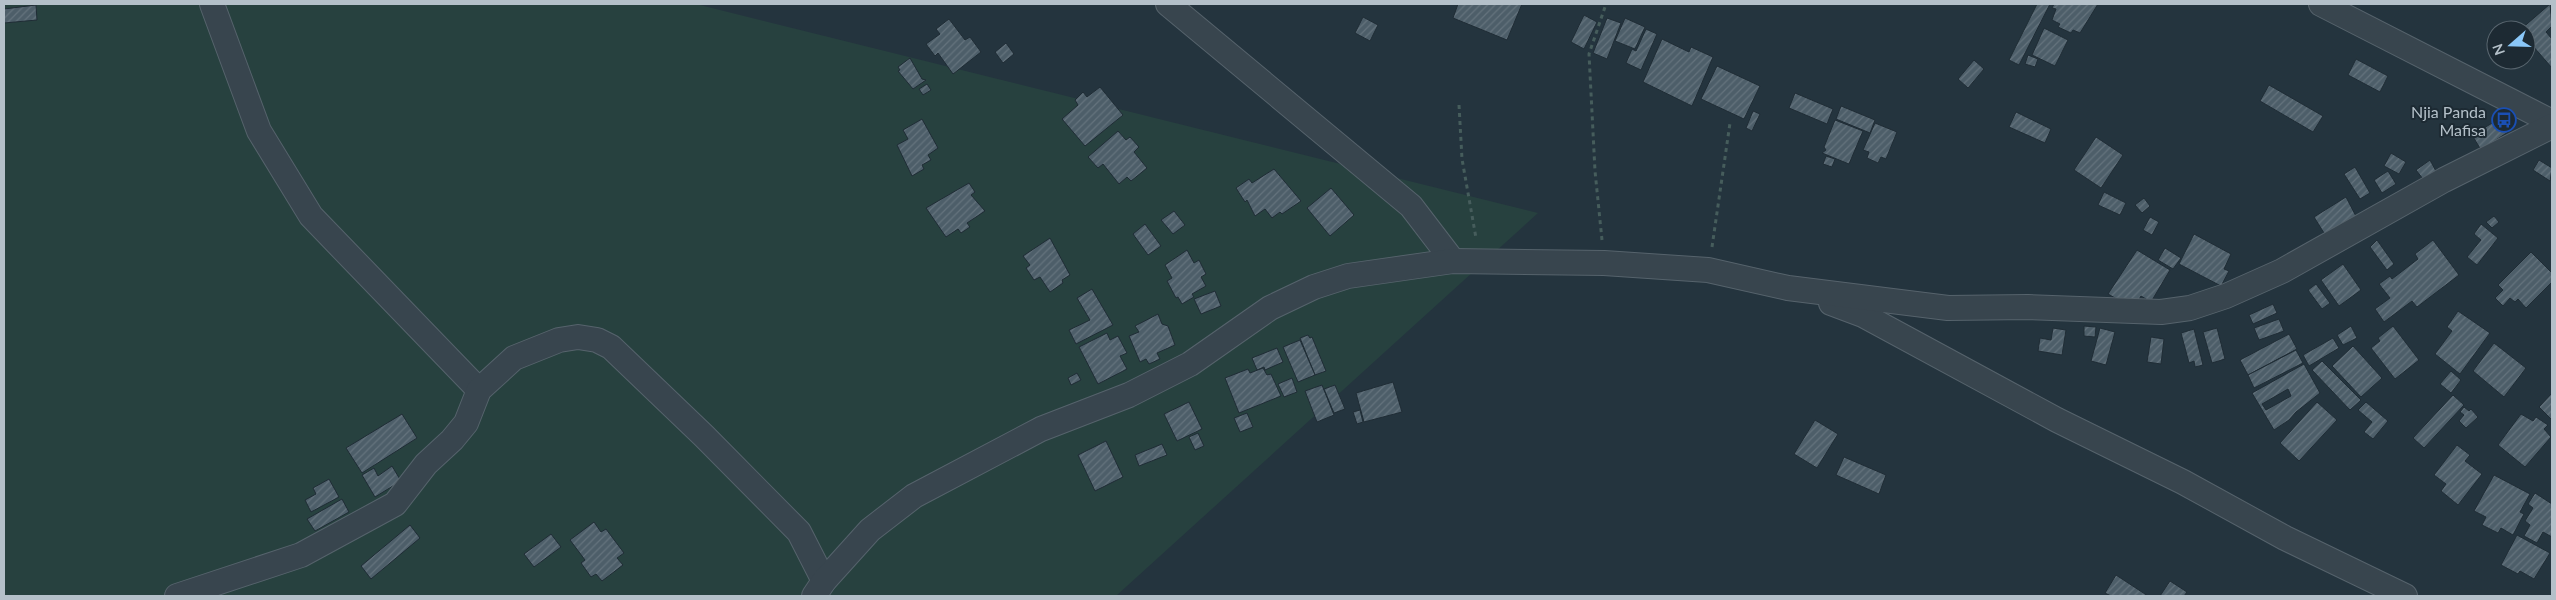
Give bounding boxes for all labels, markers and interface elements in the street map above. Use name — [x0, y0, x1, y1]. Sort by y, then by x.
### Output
north arrow — [2486, 20, 2536, 70]
text: N — [2488, 42, 2508, 58]
place label: Njia Panda Mafisa — [2411, 102, 2486, 139]
bus stop icon: Njia Panda Mafisa — [2491, 107, 2517, 133]

